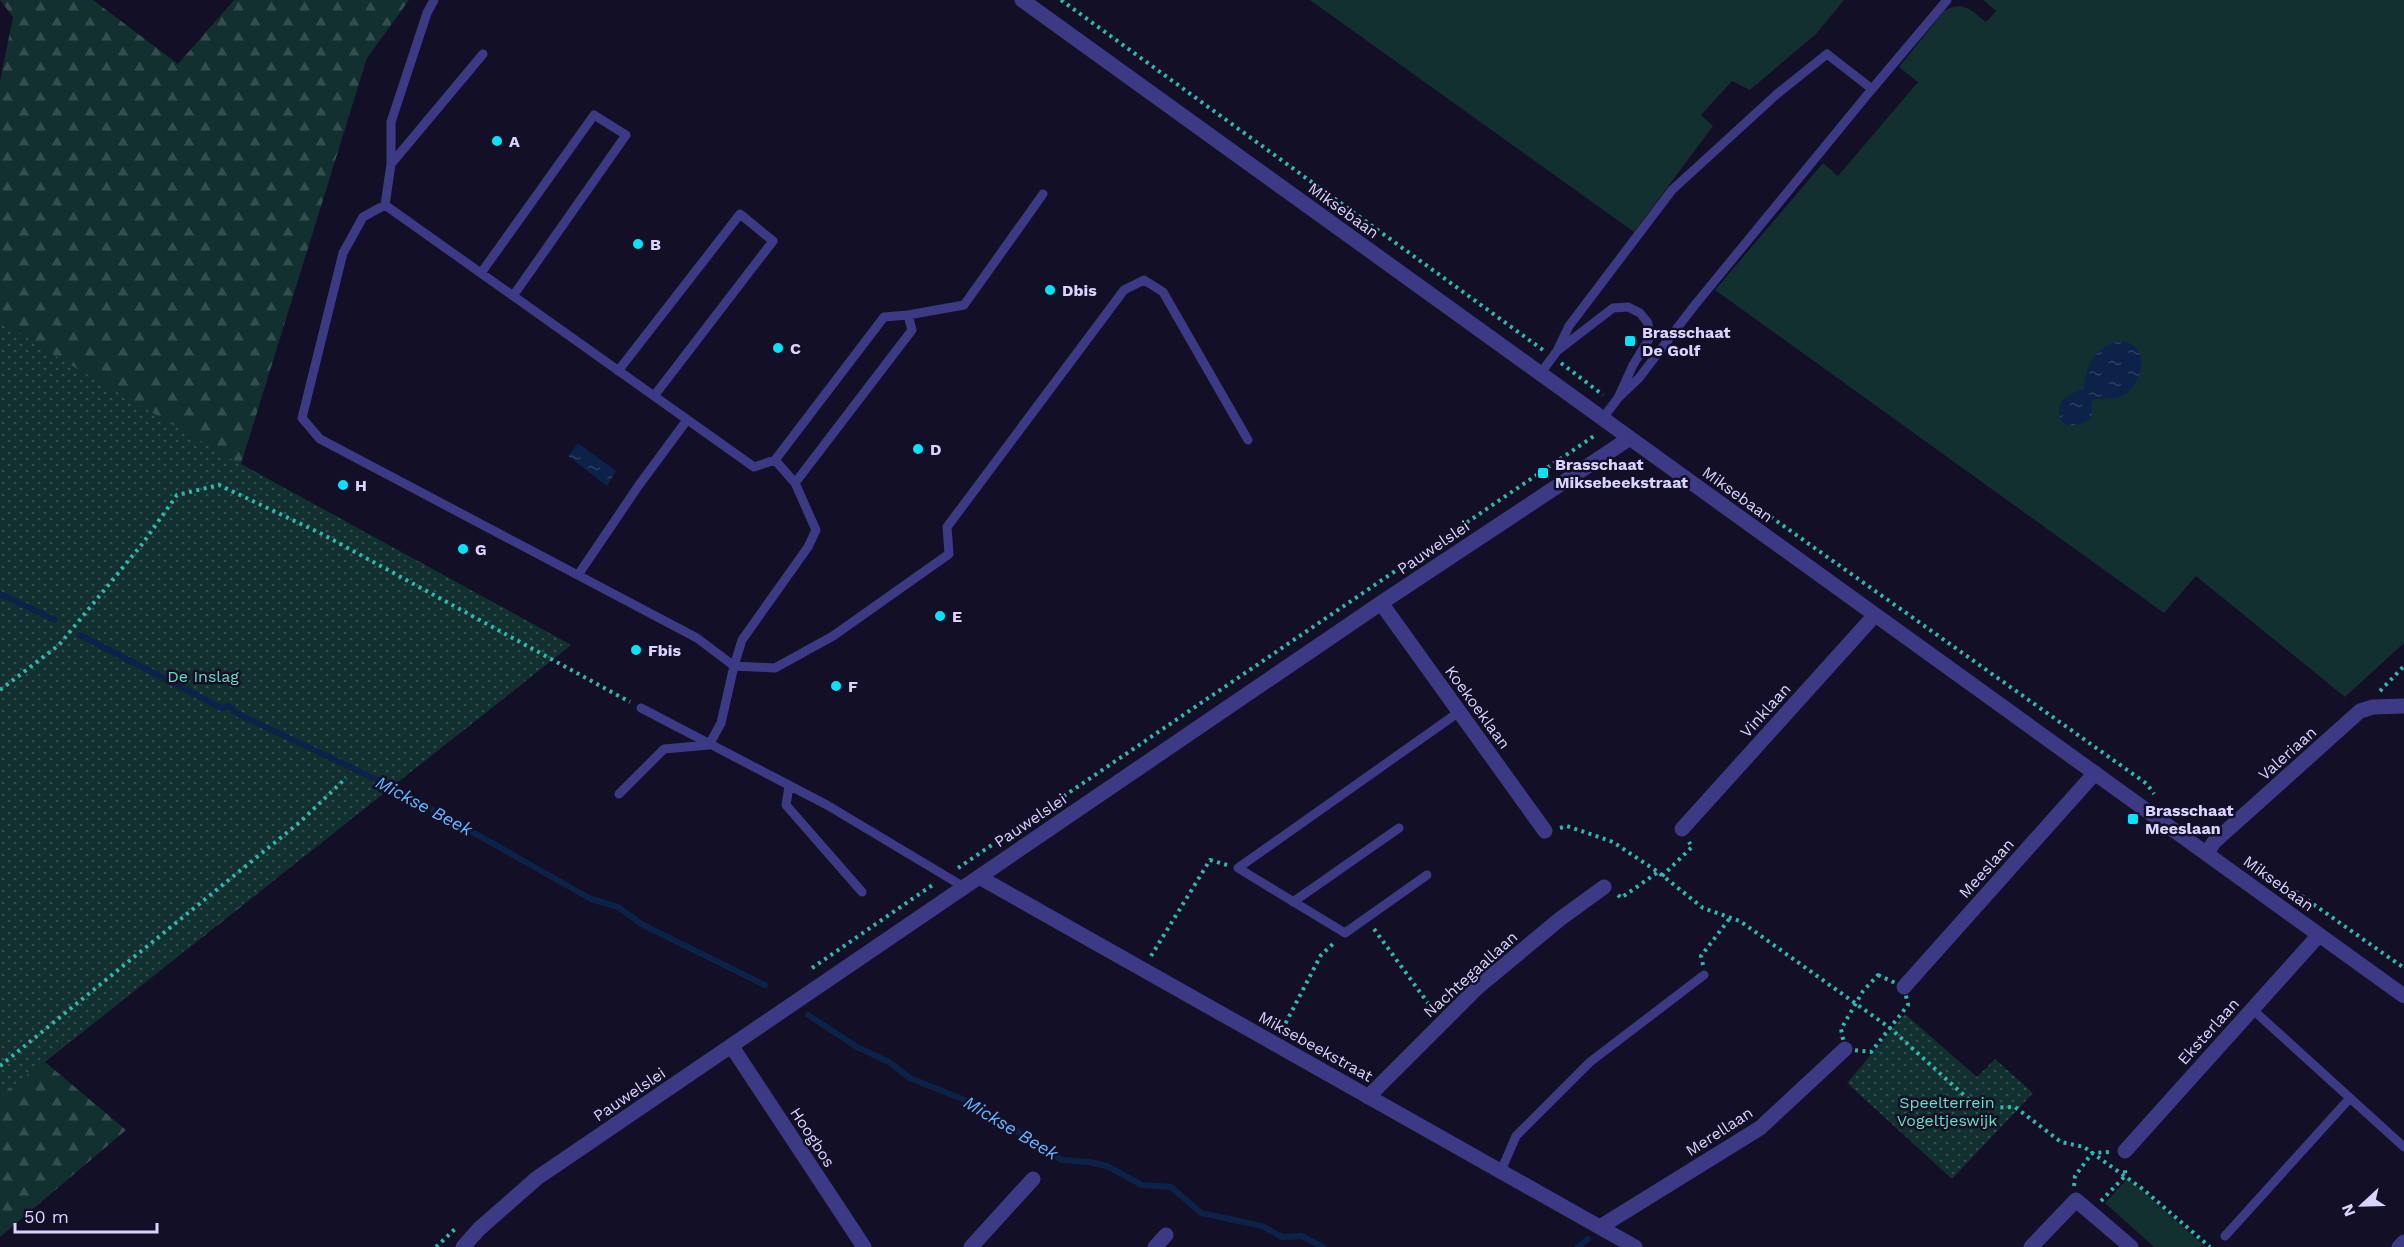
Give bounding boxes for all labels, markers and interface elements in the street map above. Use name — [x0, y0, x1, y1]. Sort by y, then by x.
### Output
place label: A — [509, 132, 520, 151]
marker: A — [490, 134, 504, 148]
street label: Miksebaan — [1305, 178, 1383, 242]
place label: B — [650, 235, 661, 254]
marker: B — [631, 237, 645, 251]
place label: Dbis — [1062, 281, 1097, 300]
marker: Dbis — [1043, 283, 1057, 297]
place label: Brasschaat De Golf — [1642, 323, 1731, 360]
marker: Brasschaat De Golf — [1623, 334, 1637, 348]
place label: C — [790, 339, 801, 358]
marker: C — [771, 341, 785, 355]
place label: D — [930, 440, 942, 459]
marker: D — [911, 442, 925, 456]
place label: Brasschaat Miksebeekstraat — [1555, 455, 1688, 492]
street label: Miksebaan — [1699, 462, 1777, 526]
marker: Brasschaat Miksebeekstraat — [1536, 466, 1550, 480]
place label: H — [355, 476, 367, 495]
marker: H — [336, 478, 350, 492]
street label: Pauwelslei — [1394, 516, 1473, 578]
place label: G — [475, 540, 487, 559]
marker: G — [456, 542, 470, 556]
place label: E — [952, 607, 962, 626]
marker: E — [933, 609, 947, 623]
place label: Fbis — [648, 641, 681, 660]
marker: Fbis — [629, 643, 643, 657]
street label: Koekoeklaan — [1441, 662, 1514, 753]
park label: De Inslag — [167, 667, 239, 686]
place label: F — [848, 677, 858, 696]
marker: F — [829, 679, 843, 693]
street label: Vinklaan — [1736, 679, 1795, 741]
street label: Valeriaan — [2254, 722, 2320, 784]
water label: Mickse Beek — [372, 771, 477, 840]
street label: Pauwelslei — [991, 789, 1070, 851]
place label: Brasschaat Meeslaan — [2145, 801, 2234, 838]
marker: Brasschaat Meeslaan — [2126, 812, 2140, 826]
street label: Meeslaan — [1955, 835, 2018, 902]
street label: Miksebaan — [2240, 851, 2318, 915]
street label: Nachtegaallaan — [1419, 927, 1521, 1022]
street label: Eksterlaan — [2174, 994, 2243, 1069]
street label: Miksebeekstraat — [1255, 1007, 1377, 1086]
street label: Pauwelslei — [590, 1063, 669, 1125]
water label: Mickse Beek — [960, 1091, 1063, 1165]
park label: Speelterrein Vogeltjeswijk — [1897, 1093, 1997, 1130]
street label: Merellaan — [1682, 1103, 1756, 1160]
street label: Hoogbos — [786, 1104, 839, 1171]
north arrow — [2332, 1175, 2392, 1235]
scale bar — [15, 1196, 158, 1234]
text: N — [2338, 1201, 2360, 1219]
text: 50 m — [24, 1206, 69, 1227]

